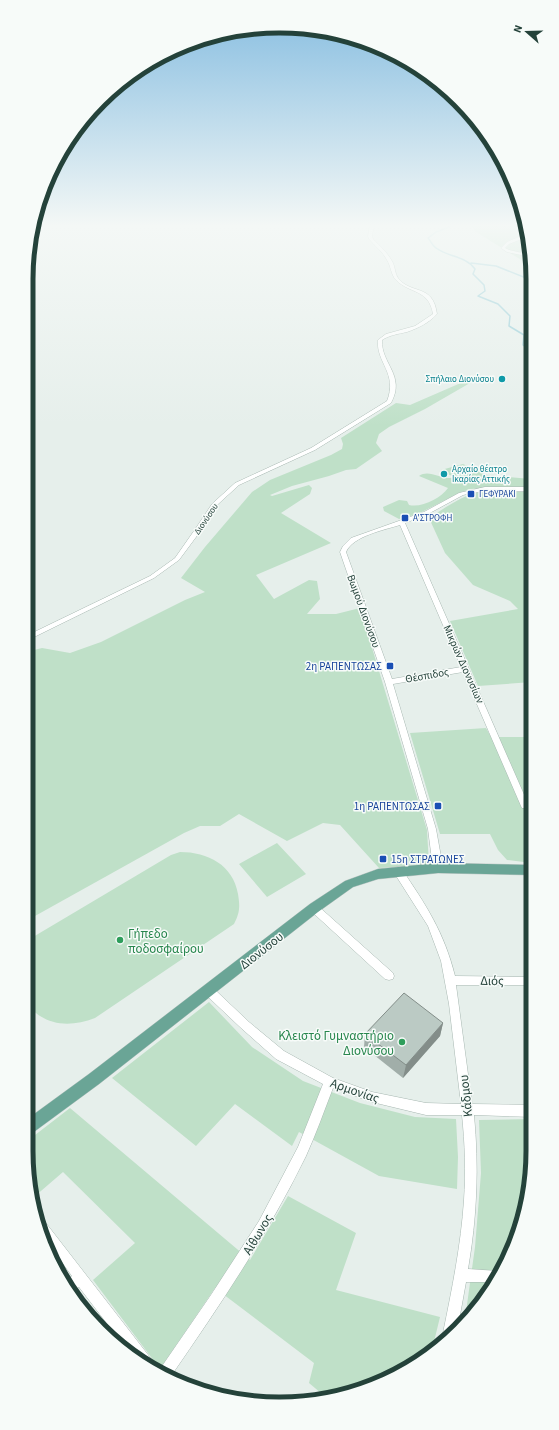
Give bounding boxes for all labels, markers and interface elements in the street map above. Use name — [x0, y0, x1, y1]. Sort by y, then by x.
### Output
north arrow — [507, 12, 547, 52]
text: N — [510, 23, 526, 35]
place label: Σπήλαιο Διονύσου — [426, 373, 494, 386]
marker: Σπήλαιο Διονύσου — [497, 374, 507, 384]
place label: Αρχαίο θέατρο Ικαρίας Αττικής — [452, 463, 510, 486]
marker: Αρχαίο θέατρο Ικαρίας Αττικής — [439, 469, 449, 479]
place label: ΓΕΦΥΡΑΚΙ — [479, 488, 516, 501]
marker: ΓΕΦΥΡΑΚΙ — [466, 489, 476, 499]
street label: Διονύσου — [191, 501, 222, 538]
place label: Α'ΣΤΡΟΦΗ — [413, 512, 453, 525]
marker: Α'ΣΤΡΟΦΗ — [400, 513, 410, 523]
street label: Βωμού Διονύσου — [343, 572, 384, 650]
street label: Μικρών Διονυσίων — [440, 623, 488, 706]
place label: 2η ΡΑΠΕΝΤΩΣΑΣ — [306, 659, 382, 674]
marker: 2η ΡΑΠΕΝΤΩΣΑΣ — [385, 661, 395, 671]
street label: Θέσπιδος — [404, 664, 450, 687]
place label: 1η ΡΑΠΕΝΤΩΣΑΣ — [354, 799, 430, 814]
marker: 1η ΡΑΠΕΝΤΩΣΑΣ — [433, 801, 443, 811]
place label: 15η ΣΤΡΑΤΩΝΕΣ — [391, 852, 465, 867]
marker: 15η ΣΤΡΑΤΩΝΕΣ — [378, 854, 388, 864]
place label: Γήπεδο ποδοσφαίρου — [128, 925, 204, 958]
street label: Διονύσου — [236, 928, 287, 974]
marker: Γήπεδο ποδοσφαίρου — [115, 935, 125, 945]
street label: Διός — [480, 972, 504, 990]
place label: Κλειστό Γυμναστήριο Διονύσου — [278, 1027, 394, 1060]
marker: Κλειστό Γυμναστήριο Διονύσου — [397, 1037, 407, 1047]
street label: Αρμονίας — [328, 1074, 382, 1108]
street label: Κάδμου — [455, 1074, 477, 1118]
street label: Αίθωνος — [239, 1210, 277, 1258]

